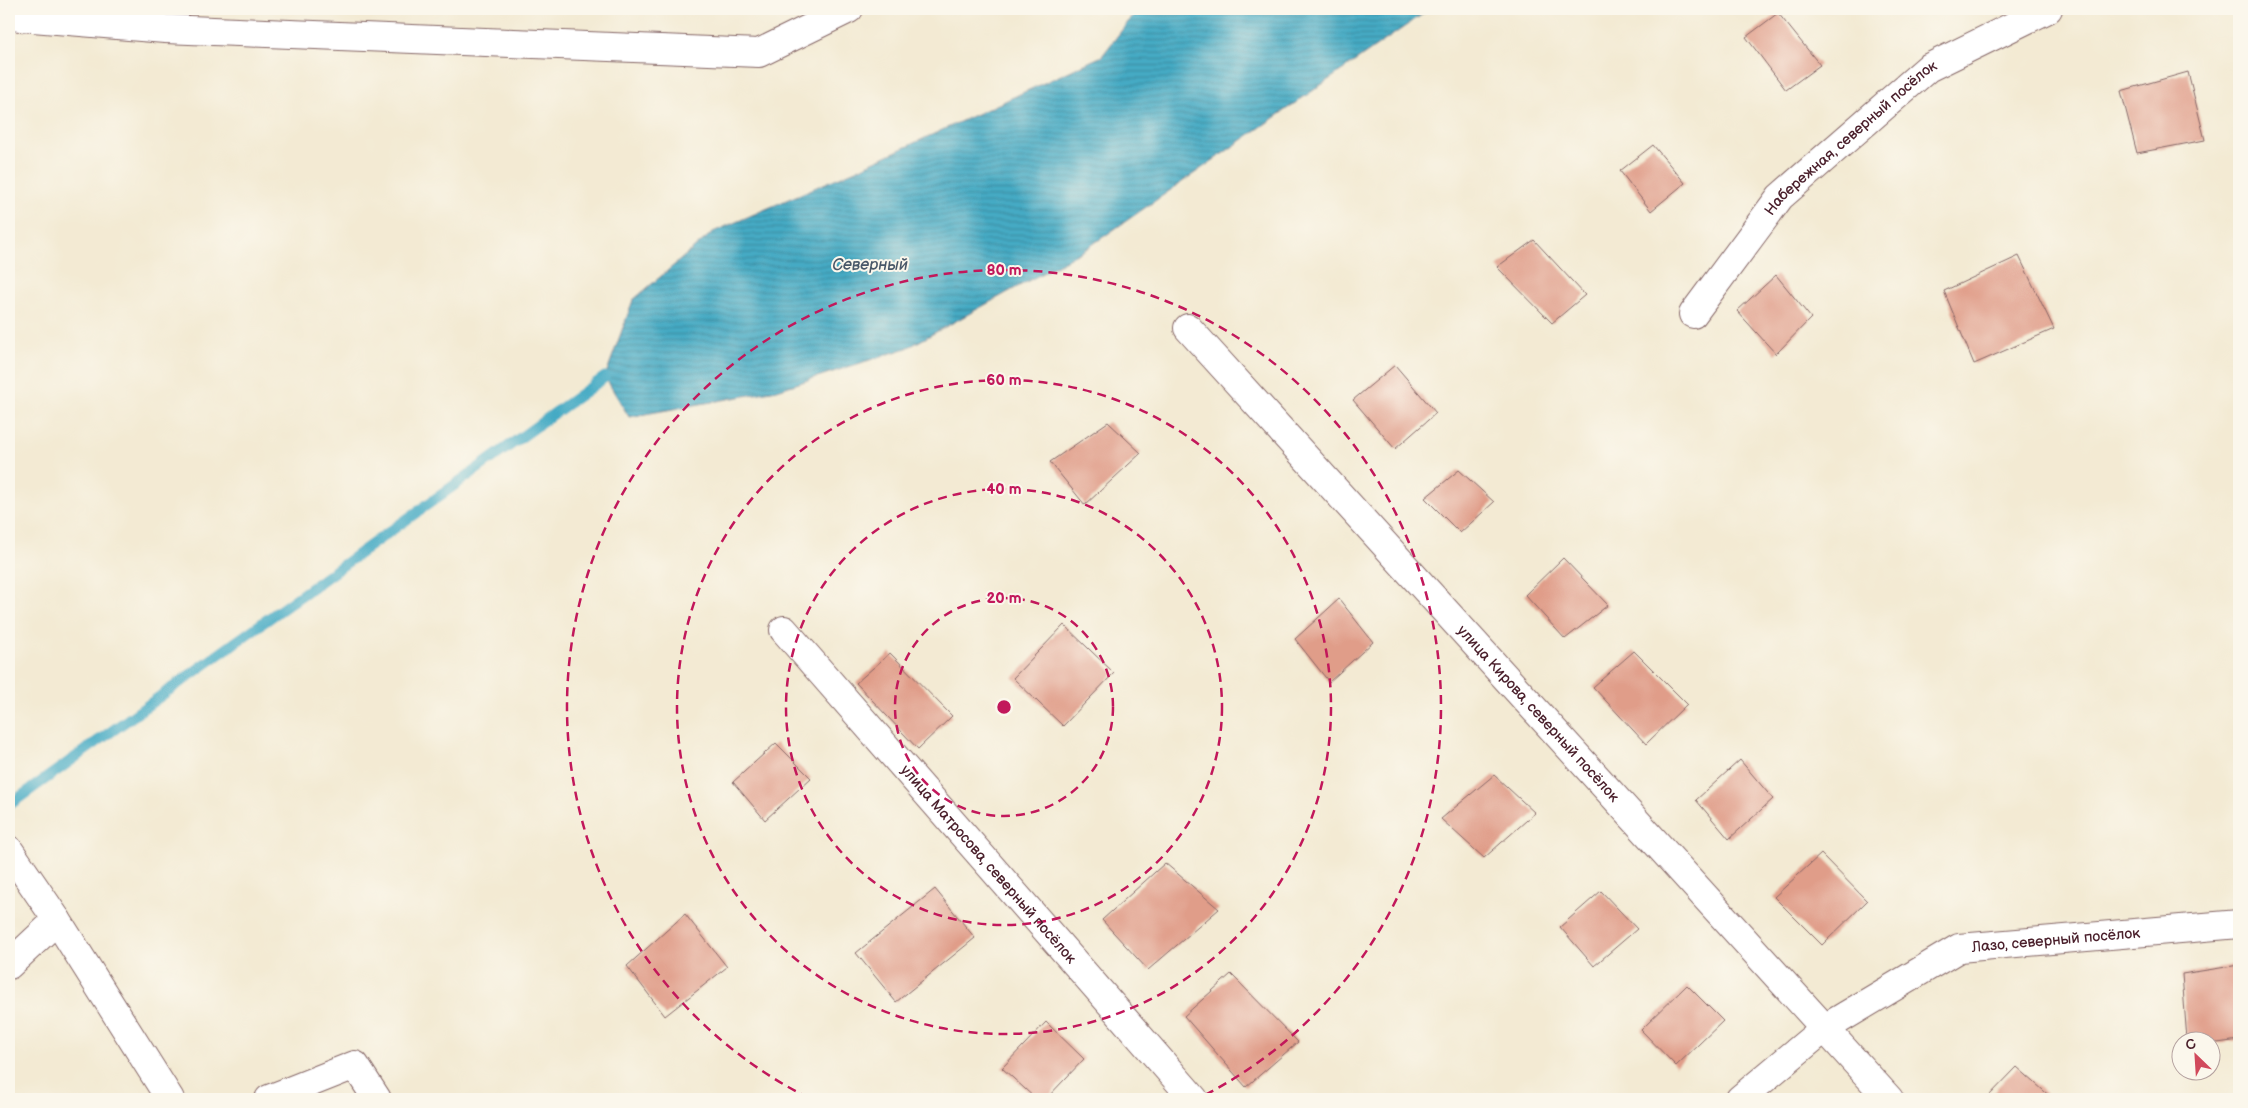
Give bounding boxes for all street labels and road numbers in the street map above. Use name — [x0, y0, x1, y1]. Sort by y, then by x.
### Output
street label: Набережная, северный посёлок — [1761, 56, 1940, 219]
street label: улица Кирова, северный посёлок — [1453, 621, 1623, 806]
street label: улица Матросова, северный посёлок — [896, 761, 1080, 968]
street label: Лазо, северный посёлок — [1970, 924, 2141, 957]

